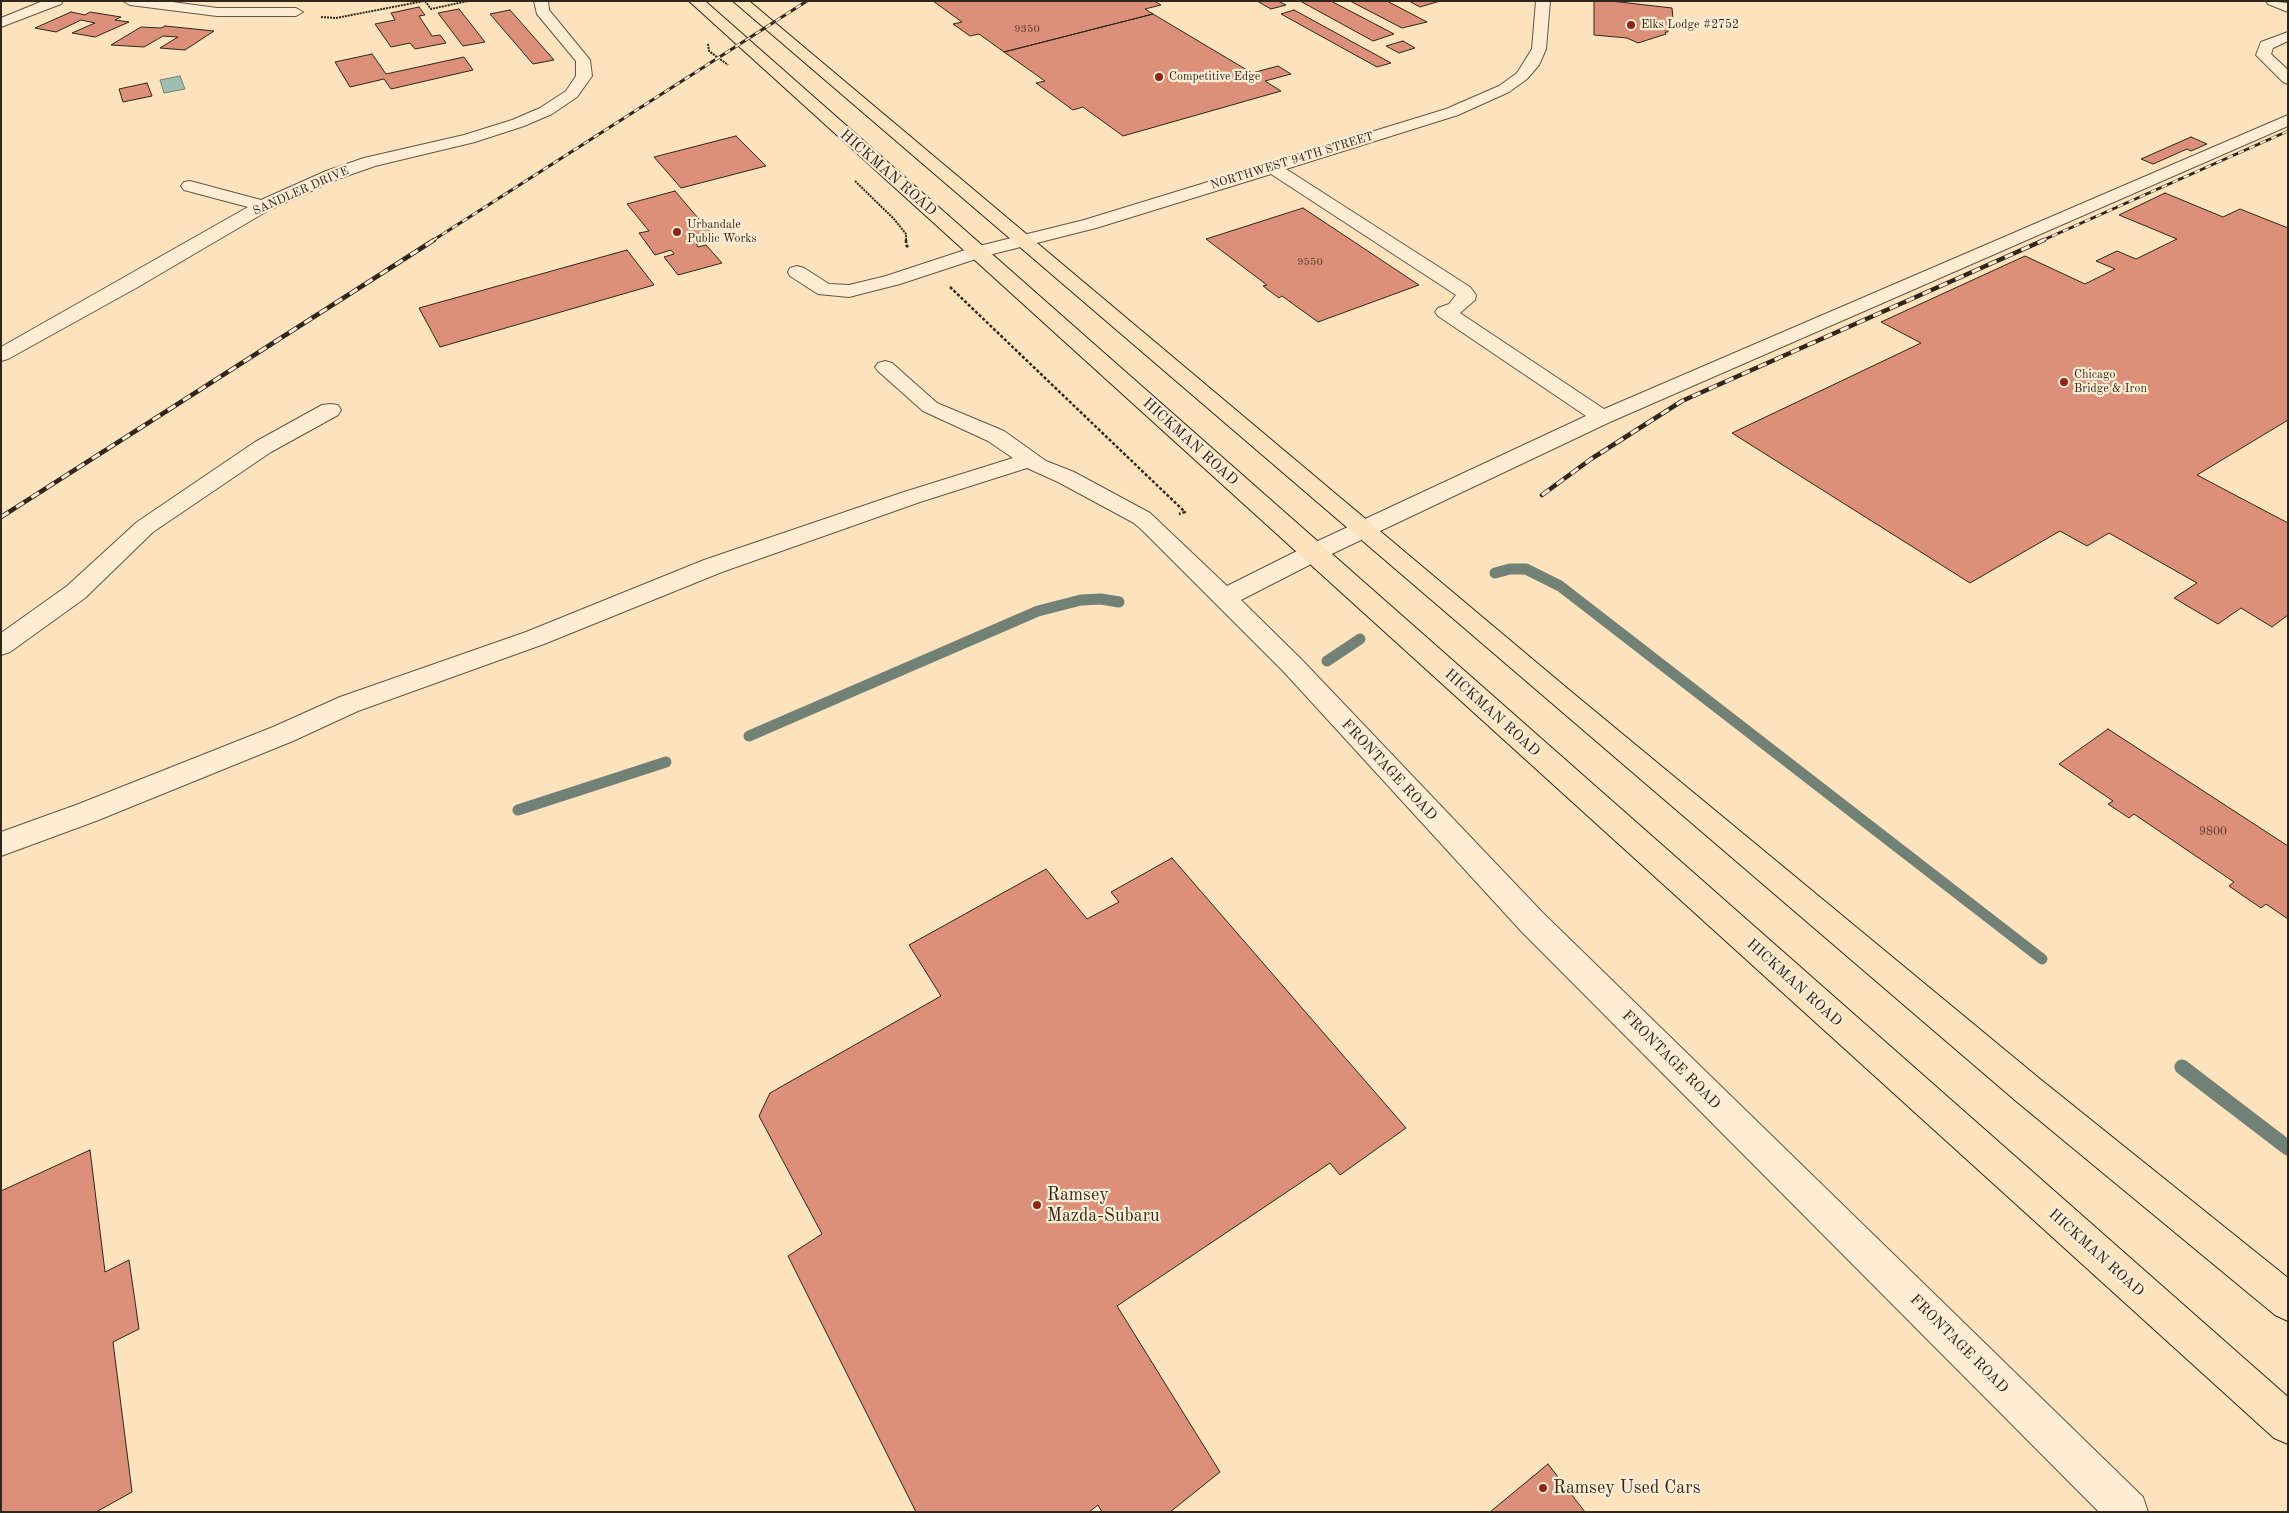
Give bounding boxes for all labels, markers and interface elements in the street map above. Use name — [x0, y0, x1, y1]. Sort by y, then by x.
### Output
place label: Elks Lodge #2752 — [1641, 18, 1739, 32]
marker: Elks Lodge #2752 — [1625, 19, 1637, 31]
house number: 9350 — [1014, 22, 1040, 36]
place label: Competitive Edge — [1169, 70, 1260, 84]
marker: Competitive Edge — [1153, 71, 1165, 83]
street label: HICKMAN ROAD — [836, 126, 940, 220]
street label: NORTHWEST 94TH STREET — [1209, 129, 1375, 193]
street label: SANDLER DRIVE — [251, 163, 351, 219]
place label: Urbandale Public Works — [687, 218, 757, 246]
marker: Urbandale Public Works — [671, 226, 683, 238]
house number: 9550 — [1297, 255, 1323, 269]
place label: Chicago Bridge & Iron — [2074, 368, 2147, 396]
marker: Chicago Bridge & Iron — [2058, 376, 2070, 388]
street label: HICKMAN ROAD — [1138, 394, 1242, 490]
street label: HICKMAN ROAD — [1440, 665, 1544, 761]
street label: FRONTAGE ROAD — [1337, 716, 1441, 824]
house number: 9800 — [2199, 825, 2227, 839]
street label: HICKMAN ROAD — [1742, 935, 1846, 1031]
street label: FRONTAGE ROAD — [1618, 1007, 1724, 1113]
place label: Ramsey Mazda-Subaru — [1047, 1184, 1160, 1226]
marker: Ramsey Mazda-Subaru — [1031, 1199, 1043, 1211]
street label: HICKMAN ROAD — [2044, 1205, 2148, 1301]
street label: FRONTAGE ROAD — [1906, 1291, 2012, 1397]
place label: Ramsey Used Cars — [1553, 1477, 1700, 1499]
marker: Ramsey Used Cars — [1537, 1482, 1549, 1494]

